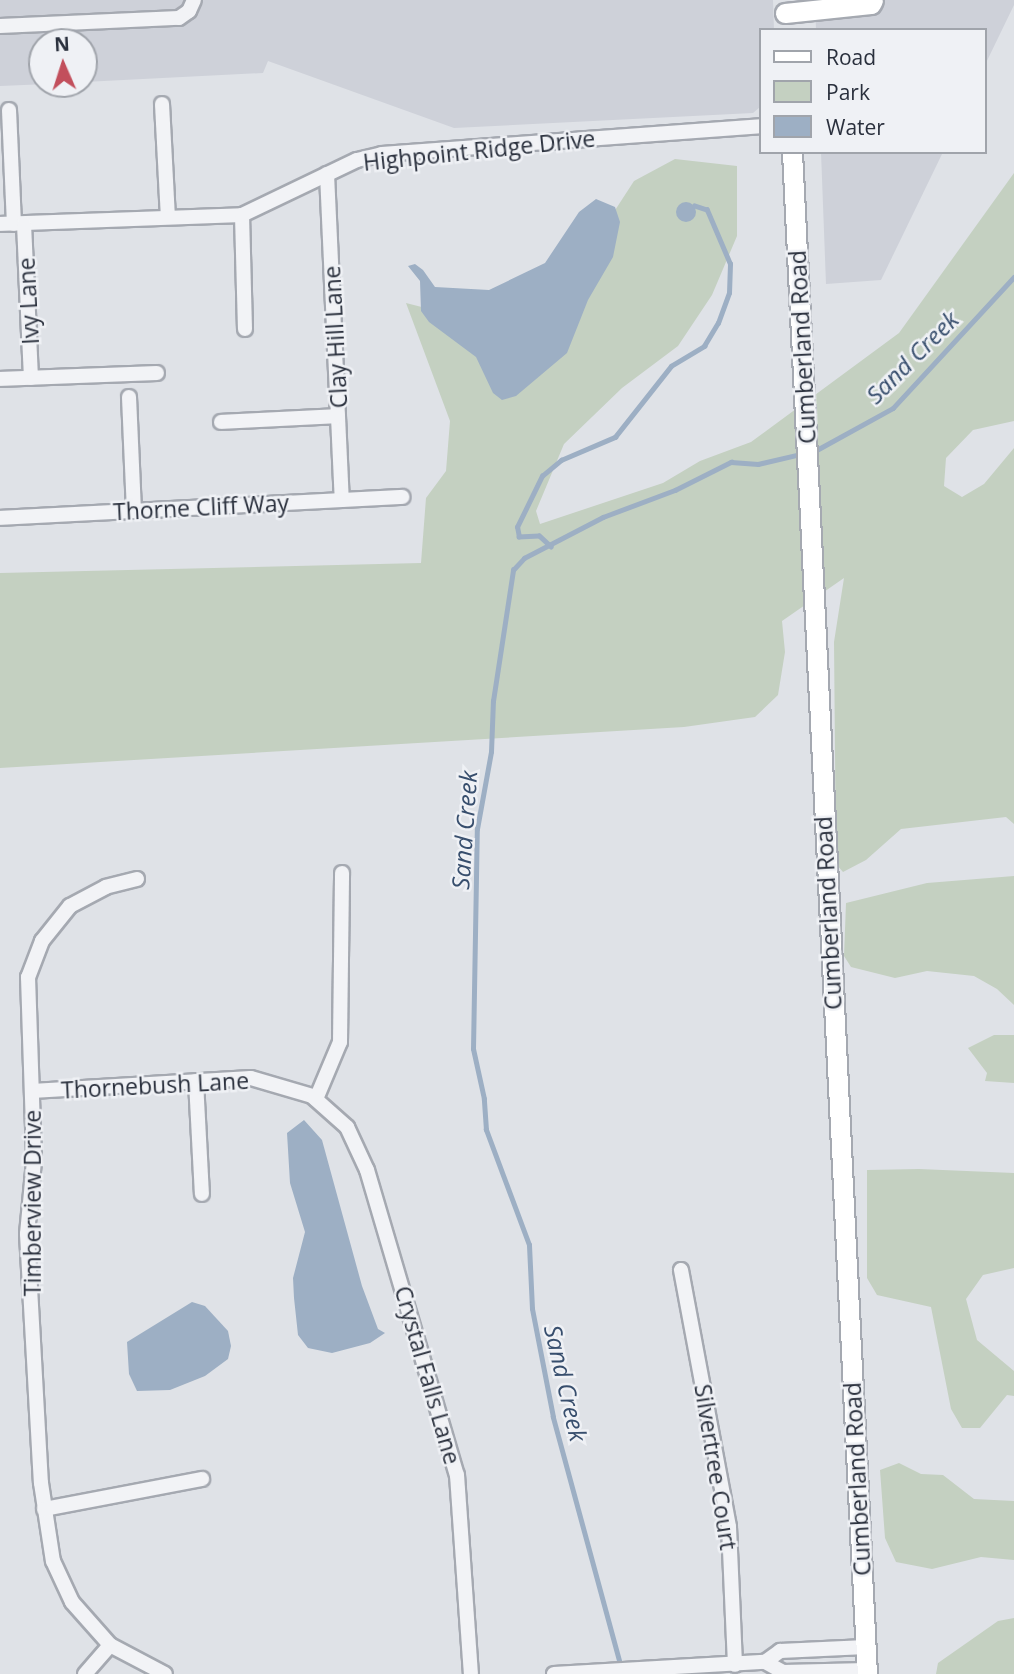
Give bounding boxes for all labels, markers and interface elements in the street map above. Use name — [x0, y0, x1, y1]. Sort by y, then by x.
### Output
north arrow — [28, 28, 98, 98]
legend — [758, 28, 986, 154]
text: N — [54, 31, 70, 57]
text: Road — [826, 43, 876, 71]
text: Park — [826, 78, 870, 106]
text: Water — [826, 113, 885, 141]
street label: Highpoint Ridge Drive — [362, 124, 596, 176]
street label: Cumberland Road — [783, 249, 821, 445]
street label: Ivy Lane — [12, 257, 44, 345]
street label: Clay Hill Lane — [317, 265, 353, 409]
water label: Sand Creek — [860, 305, 964, 409]
street label: Thorne Cliff Way — [112, 489, 290, 525]
water label: Sand Creek — [445, 770, 483, 890]
street label: Cumberland Road — [809, 815, 847, 1011]
street label: Thornebush Lane — [60, 1066, 250, 1104]
street label: Timberview Drive — [18, 1110, 46, 1296]
street label: Crystal Falls Lane — [389, 1283, 467, 1467]
water label: Sand Creek — [539, 1322, 593, 1444]
street label: Cumberland Road — [838, 1381, 876, 1577]
street label: Silvertree Court — [689, 1382, 743, 1552]

